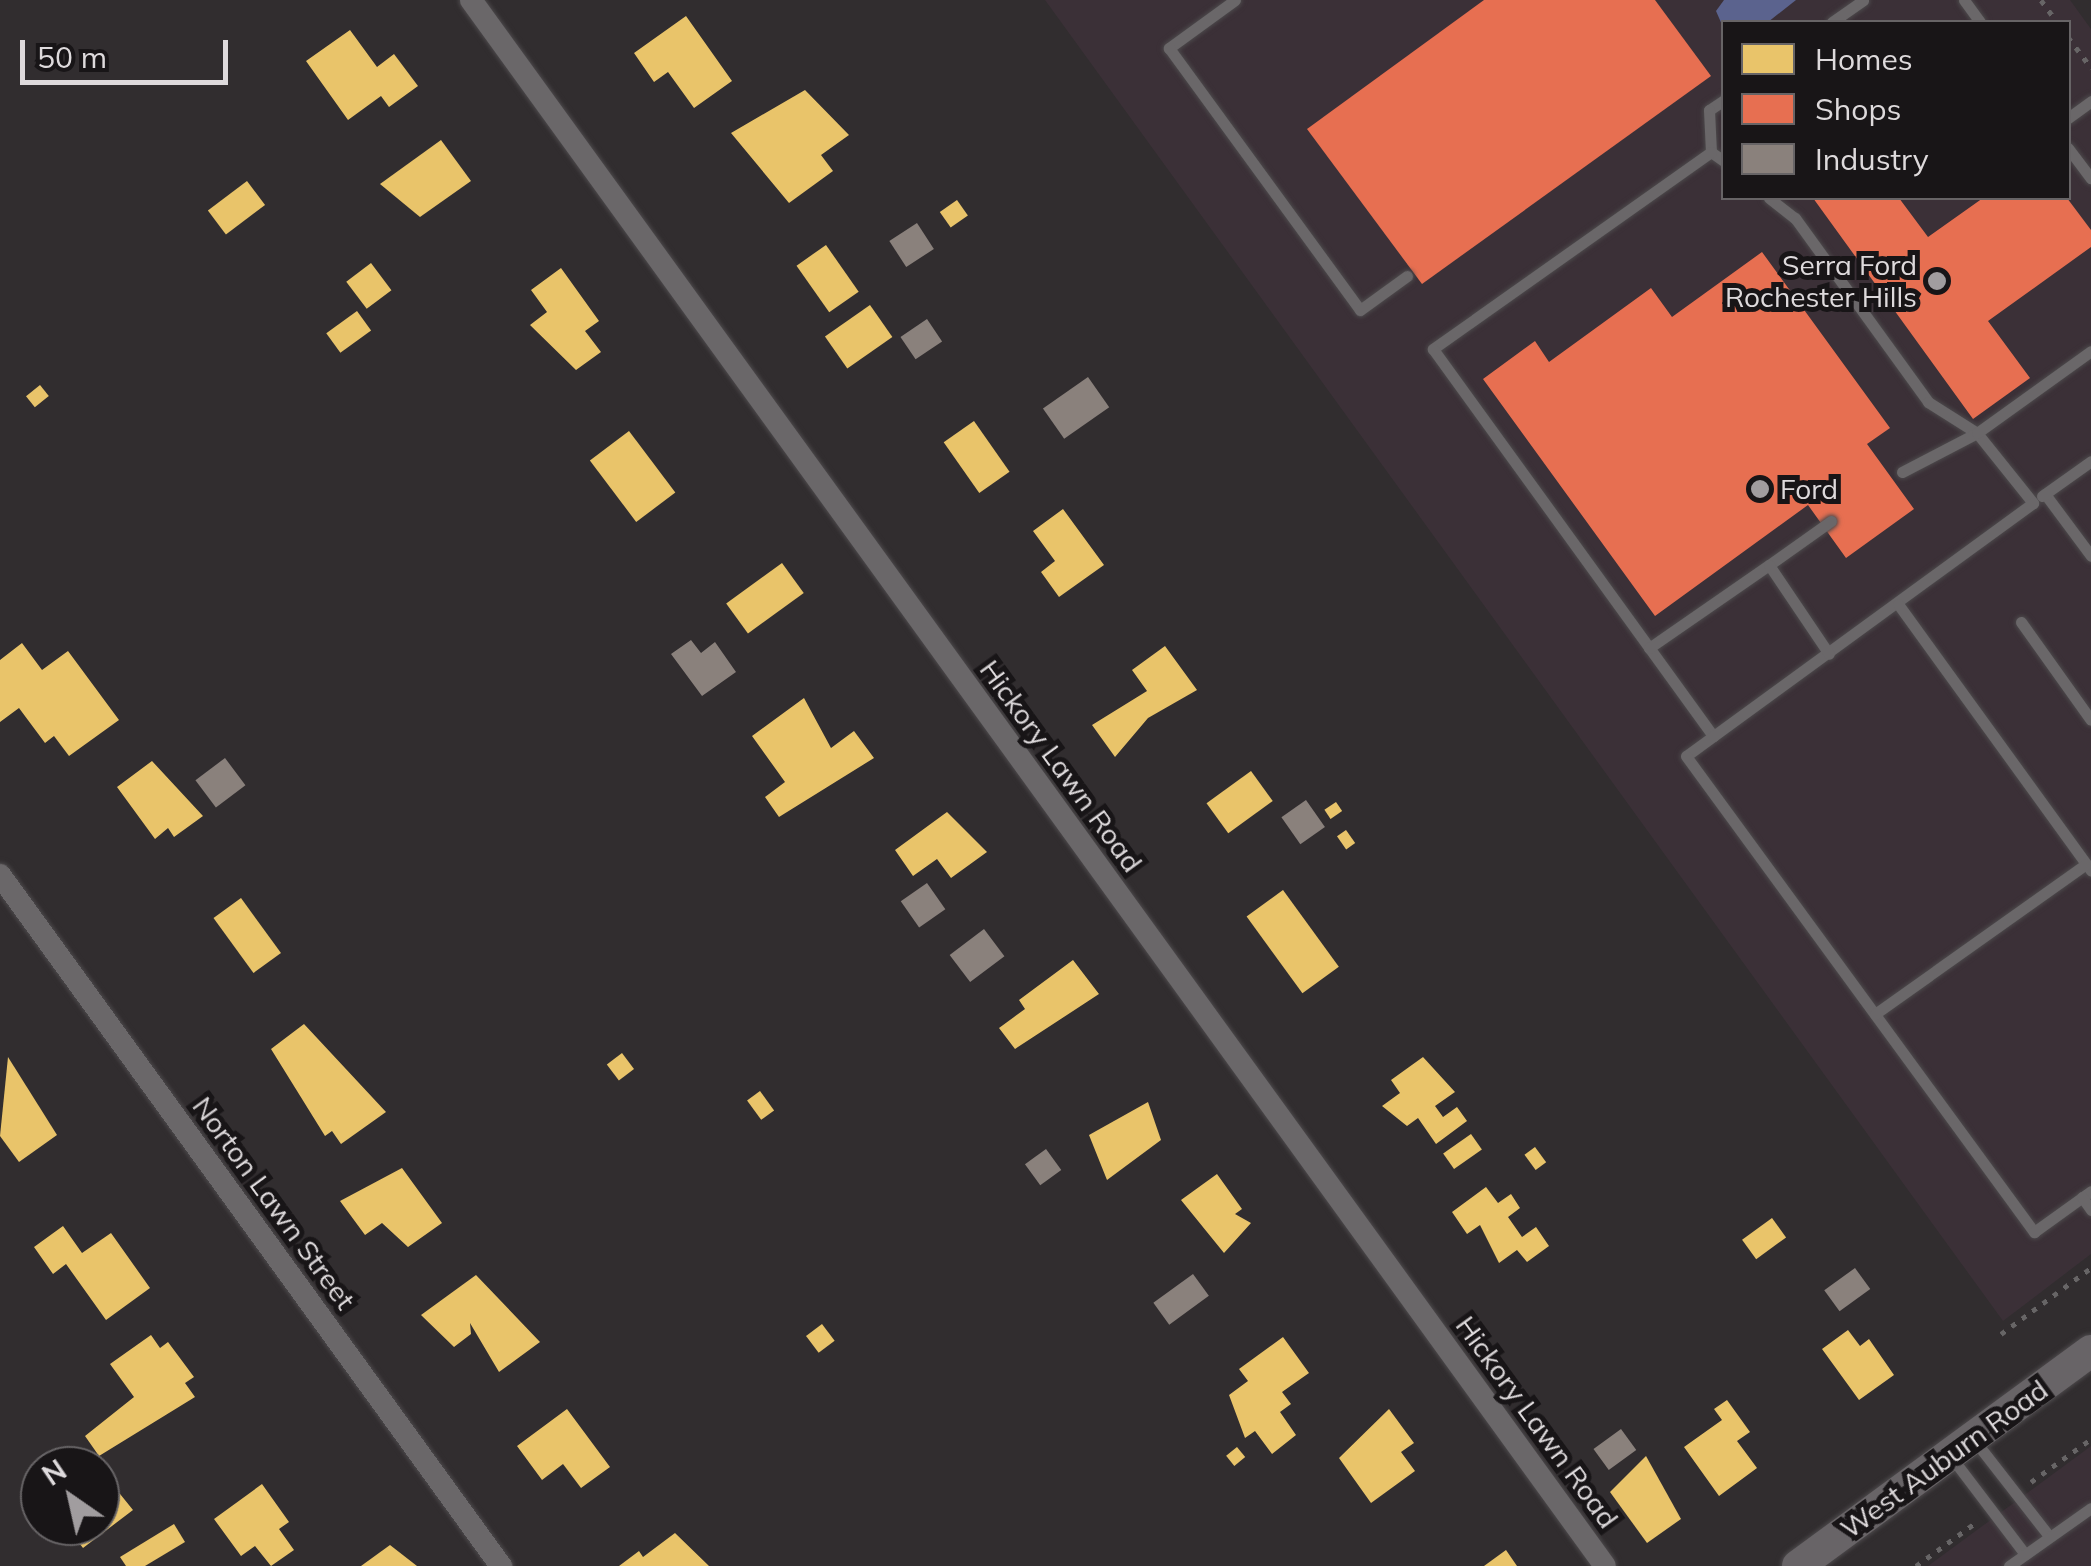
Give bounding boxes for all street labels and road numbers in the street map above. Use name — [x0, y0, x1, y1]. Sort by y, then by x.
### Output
street label: Hickory Lawn Road — [973, 653, 1149, 879]
street label: Norton Lawn Street — [186, 1090, 362, 1316]
street label: Hickory Lawn Road — [1449, 1309, 1625, 1535]
street label: West Auburn Road — [1834, 1373, 2054, 1545]

